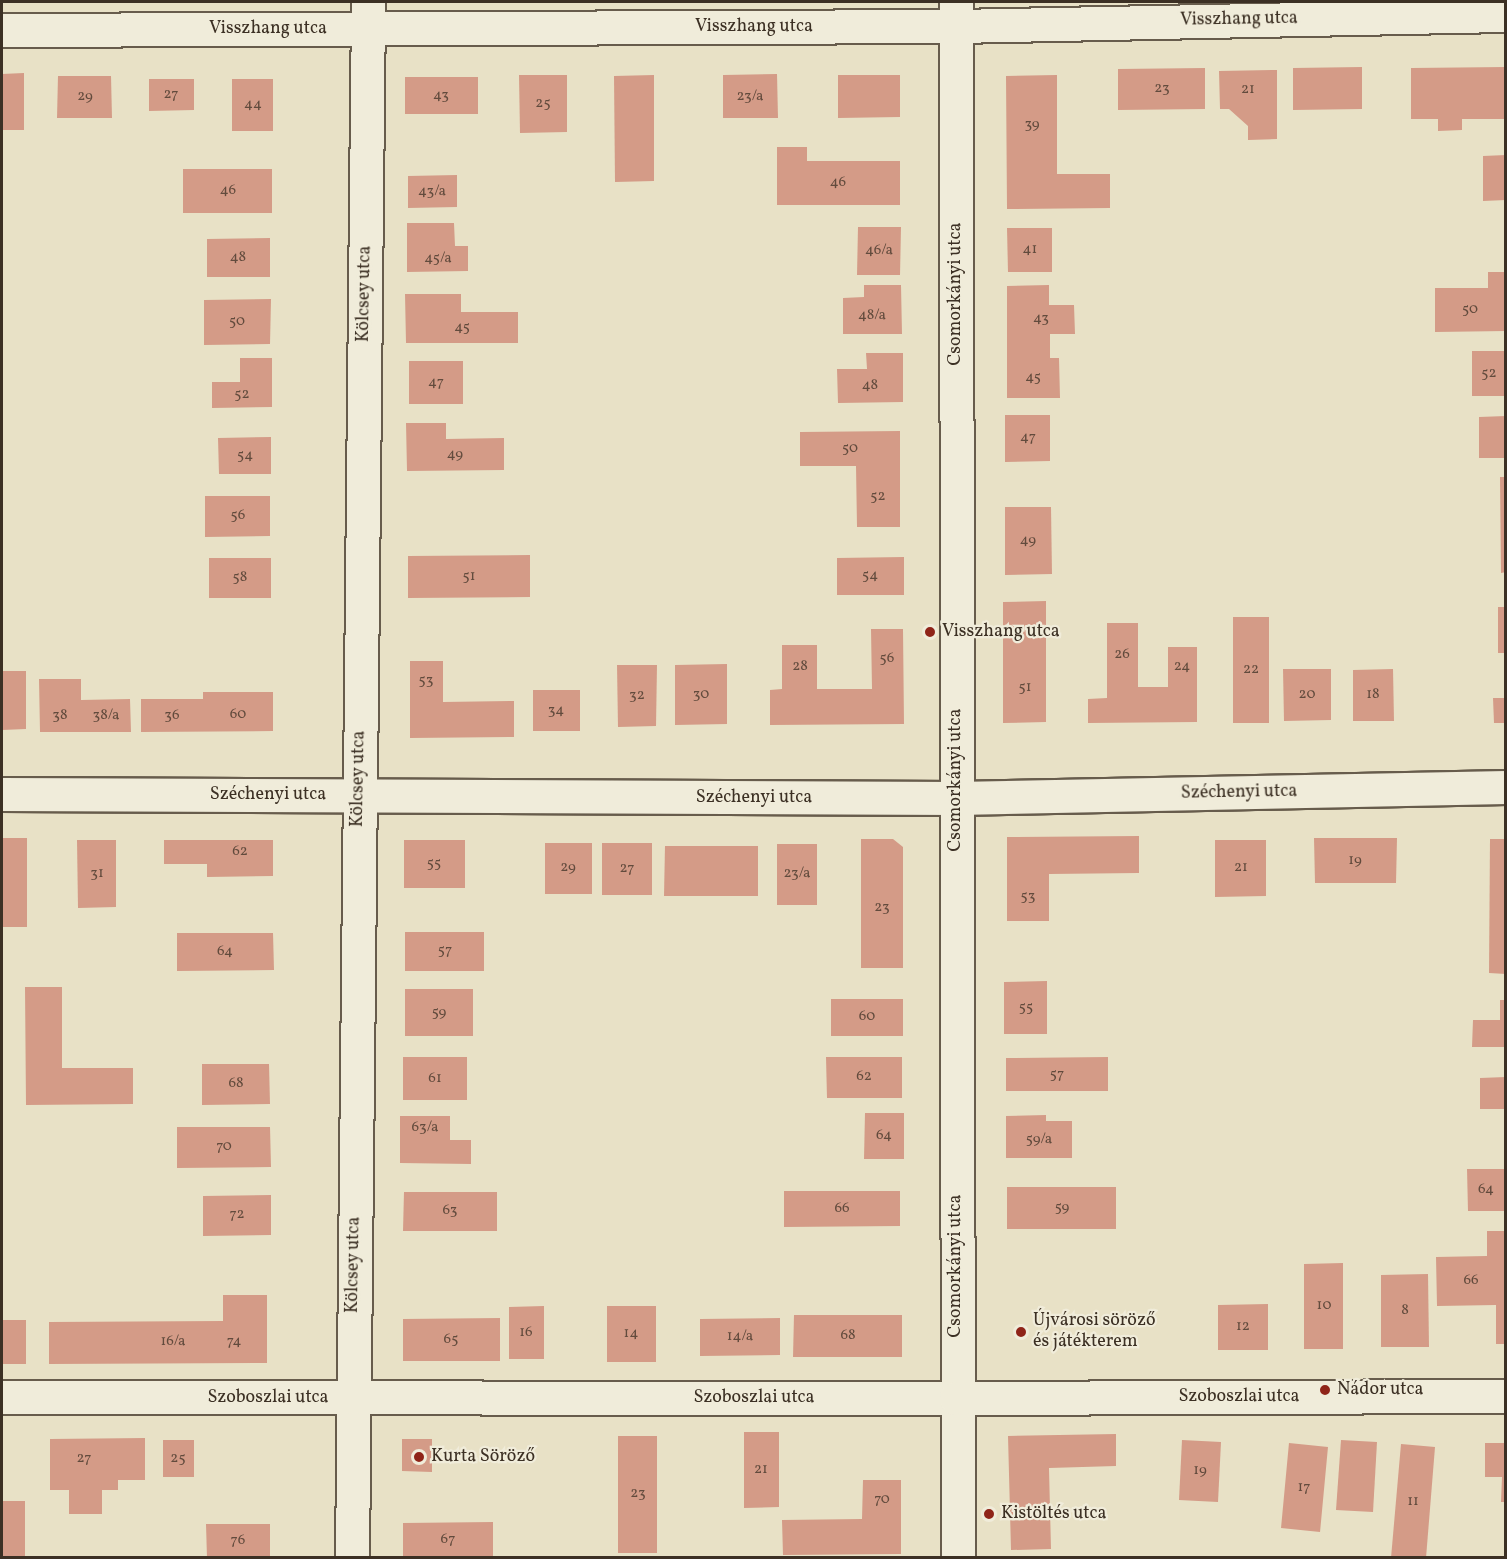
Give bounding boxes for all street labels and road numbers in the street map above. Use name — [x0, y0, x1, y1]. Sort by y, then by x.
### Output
street label: Visszhang utca — [1180, 8, 1298, 32]
street label: Visszhang utca — [695, 16, 813, 38]
street label: Visszhang utca — [209, 18, 327, 40]
street label: Csomorkányi utca — [945, 223, 967, 365]
street label: Kölcsey utca — [353, 245, 377, 343]
street label: Csomorkányi utca — [945, 709, 967, 851]
street label: Kölcsey utca — [347, 730, 371, 828]
street label: Széchenyi utca — [1181, 781, 1297, 805]
street label: Széchenyi utca — [210, 784, 326, 806]
street label: Széchenyi utca — [696, 787, 812, 809]
street label: Csomorkányi utca — [945, 1195, 967, 1337]
street label: Kölcsey utca — [342, 1216, 366, 1314]
street label: Szoboszlai utca — [1178, 1386, 1300, 1408]
street label: Szoboszlai utca — [207, 1387, 329, 1409]
street label: Szoboszlai utca — [693, 1387, 815, 1409]

